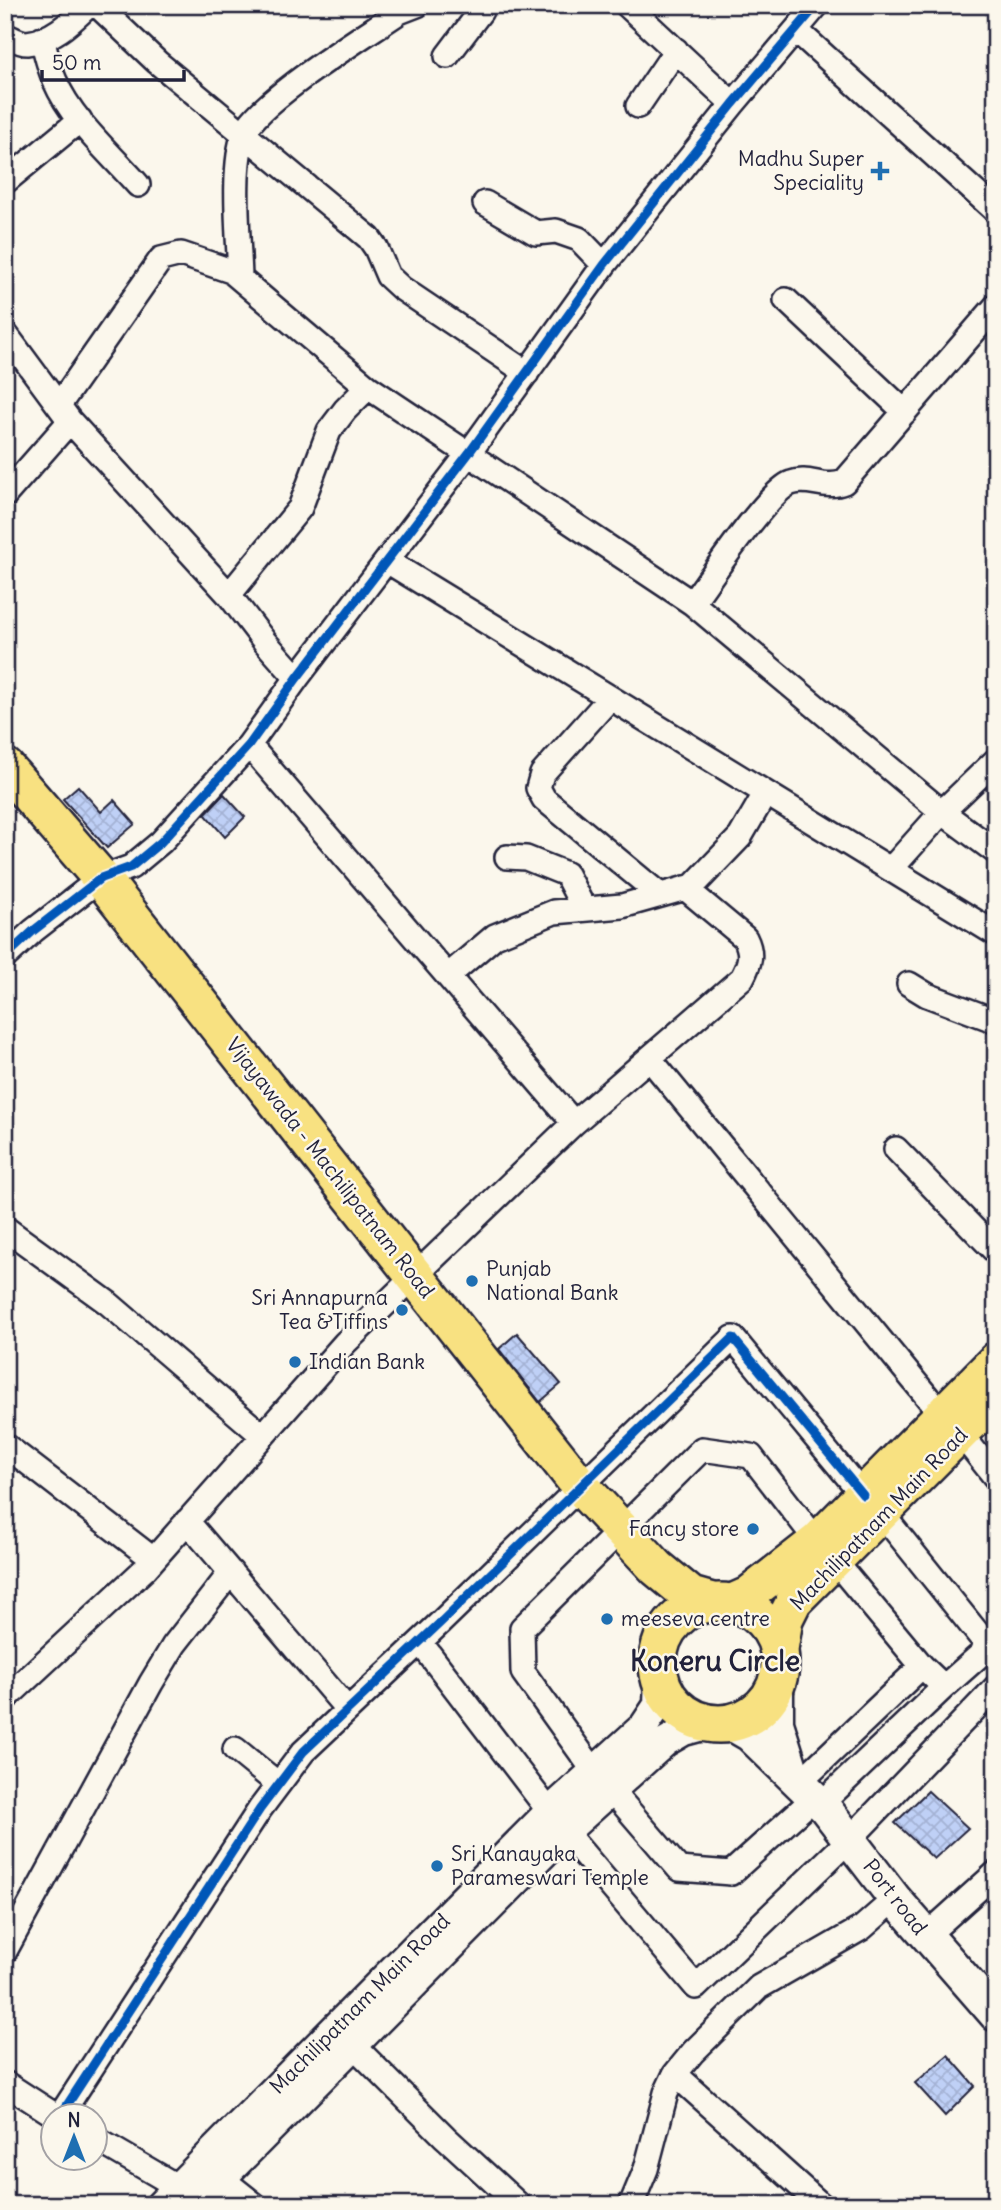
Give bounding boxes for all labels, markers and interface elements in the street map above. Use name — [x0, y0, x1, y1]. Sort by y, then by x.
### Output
scale bar — [42, 38, 184, 82]
text: 50 m — [52, 49, 101, 76]
place label: Madhu Super Speciality — [738, 145, 864, 196]
marker: Madhu Super Speciality — [870, 161, 890, 181]
street label: Vijayawada - Machilipatnam Road — [220, 1032, 441, 1304]
place label: Punjab National Bank — [486, 1255, 618, 1306]
marker: Punjab National Bank — [464, 1273, 480, 1289]
place label: Sri Annapurna Tea &Tiffins — [251, 1284, 388, 1335]
marker: Sri Annapurna Tea &Tiffins — [394, 1302, 410, 1318]
place label: Indian Bank — [309, 1348, 425, 1375]
marker: Indian Bank — [287, 1354, 303, 1370]
street label: Machilipatnam Main Road — [784, 1421, 973, 1616]
place label: Fancy store — [629, 1515, 739, 1542]
marker: Fancy store — [745, 1521, 761, 1537]
place label: meeseva centre — [621, 1605, 770, 1632]
marker: meeseva centre — [599, 1611, 615, 1627]
district label: Koneru Circle — [630, 1643, 800, 1679]
place label: Sri Kanayaka Parameswari Temple — [451, 1840, 649, 1891]
street label: Port road — [857, 1853, 933, 1940]
marker: Sri Kanayaka Parameswari Temple — [429, 1858, 445, 1874]
street label: Machilipatnam Main Road — [264, 1908, 456, 2100]
north arrow — [38, 2102, 108, 2172]
text: N — [67, 2108, 81, 2132]

